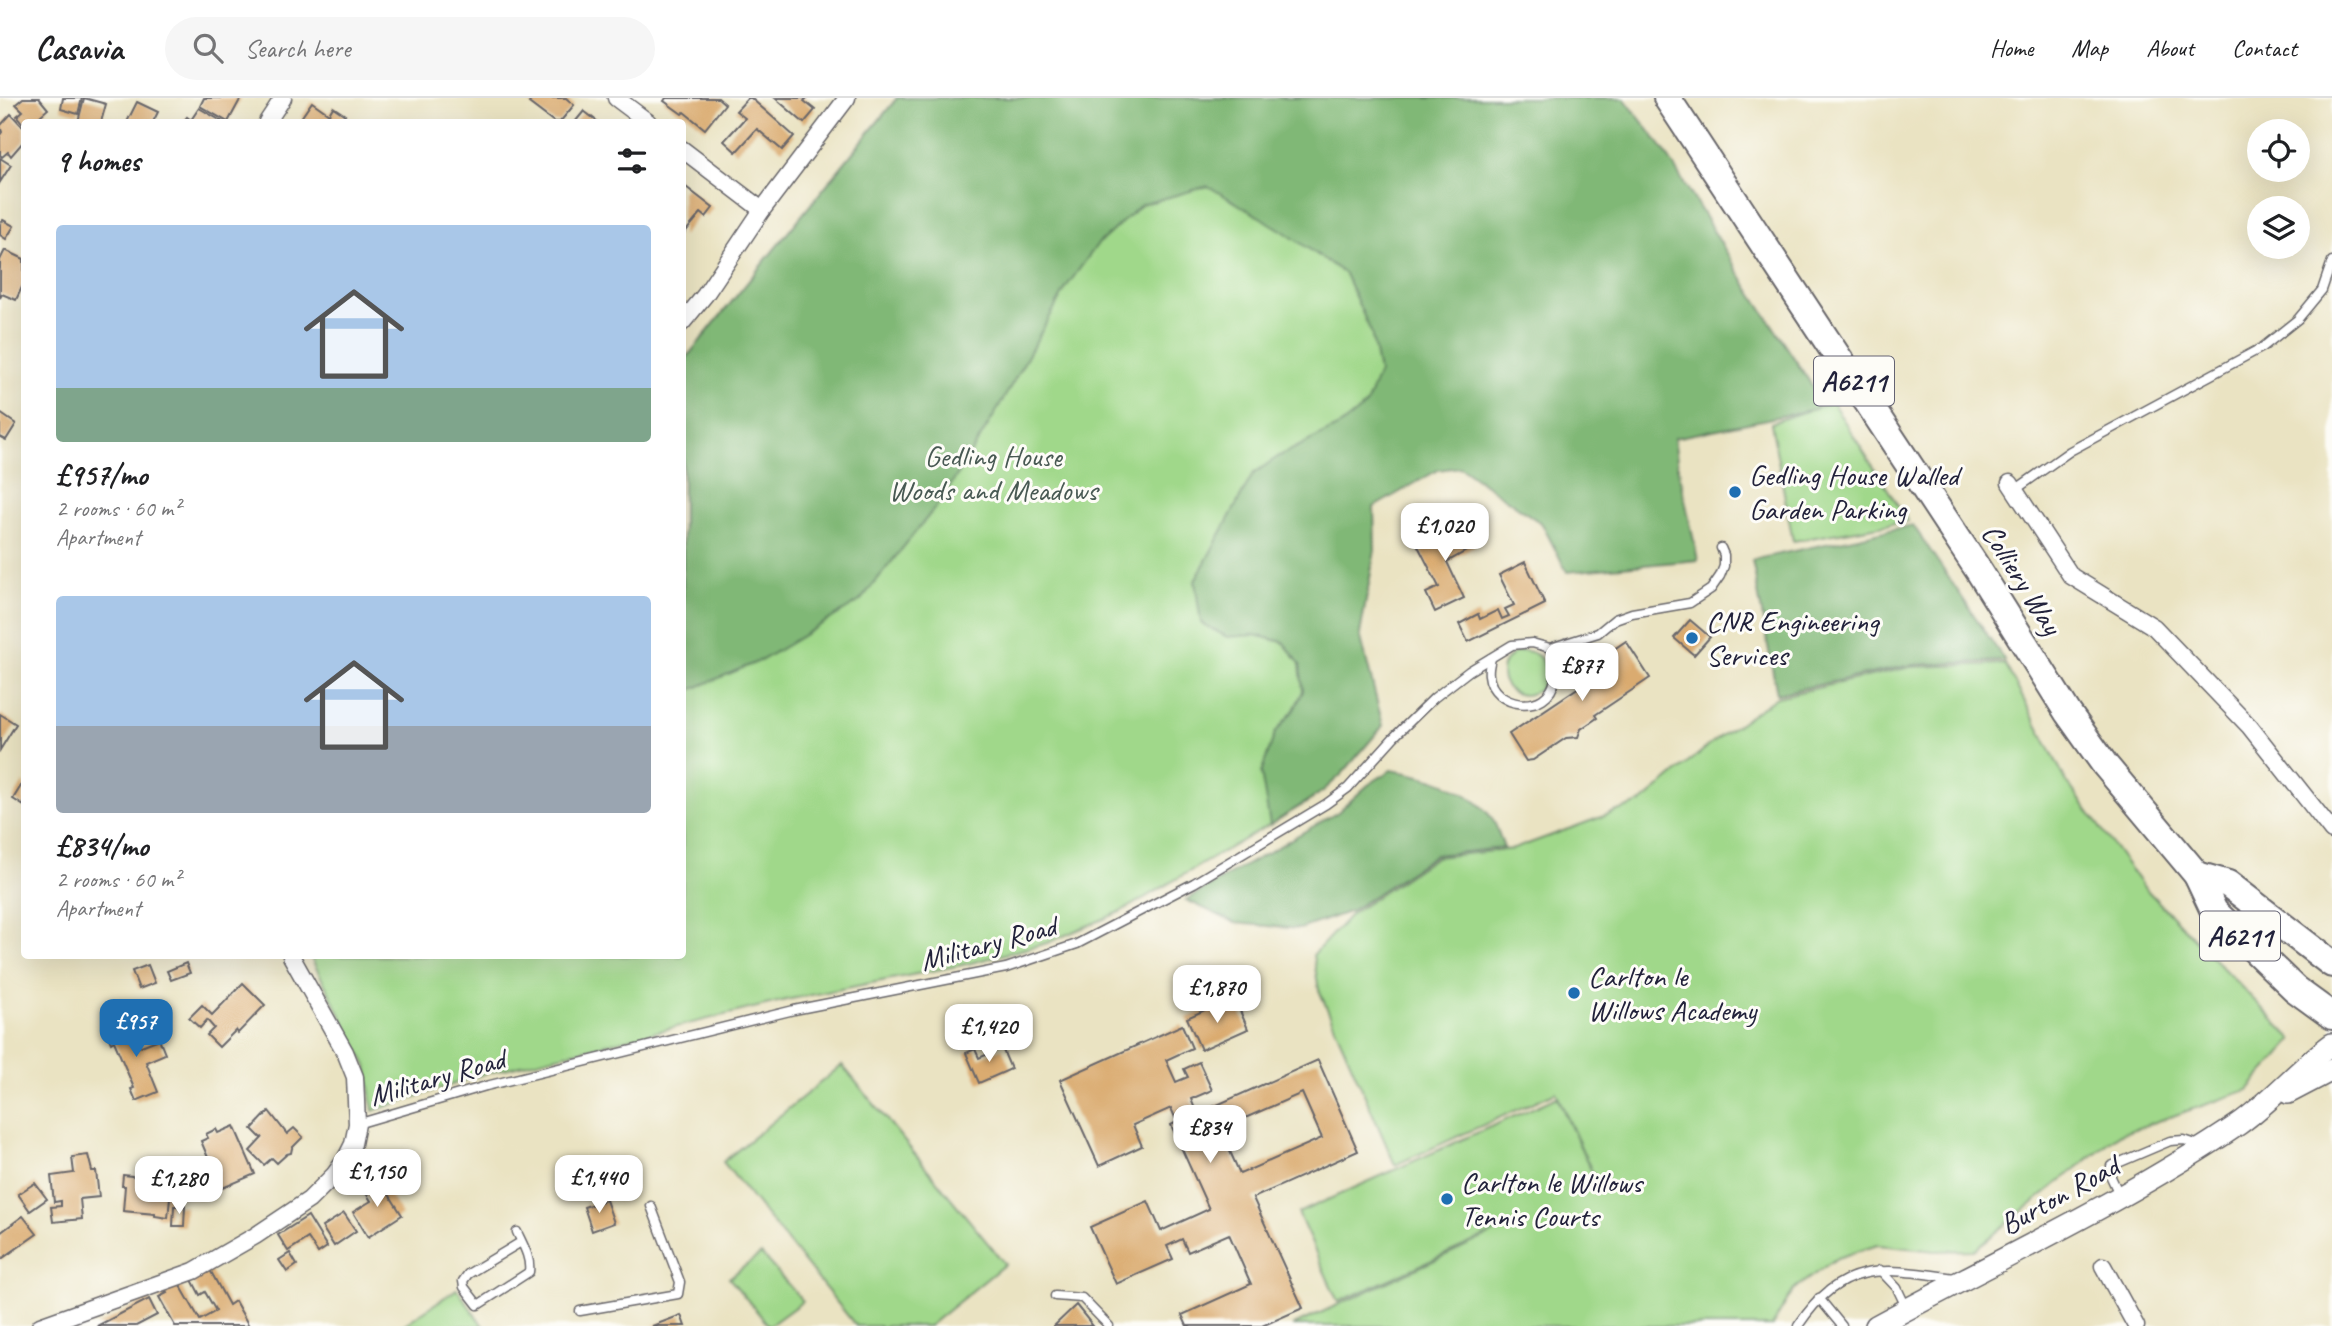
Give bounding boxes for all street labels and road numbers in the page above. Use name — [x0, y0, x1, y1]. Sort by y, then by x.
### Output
road number: A6211 — [1814, 356, 1894, 406]
street label: Colliery Way — [1973, 517, 2072, 643]
street label: Military Road — [916, 906, 1064, 979]
road number: A6211 — [2200, 912, 2280, 960]
street label: Military Road — [365, 1038, 513, 1114]
street label: Burton Road — [1993, 1145, 2129, 1243]

